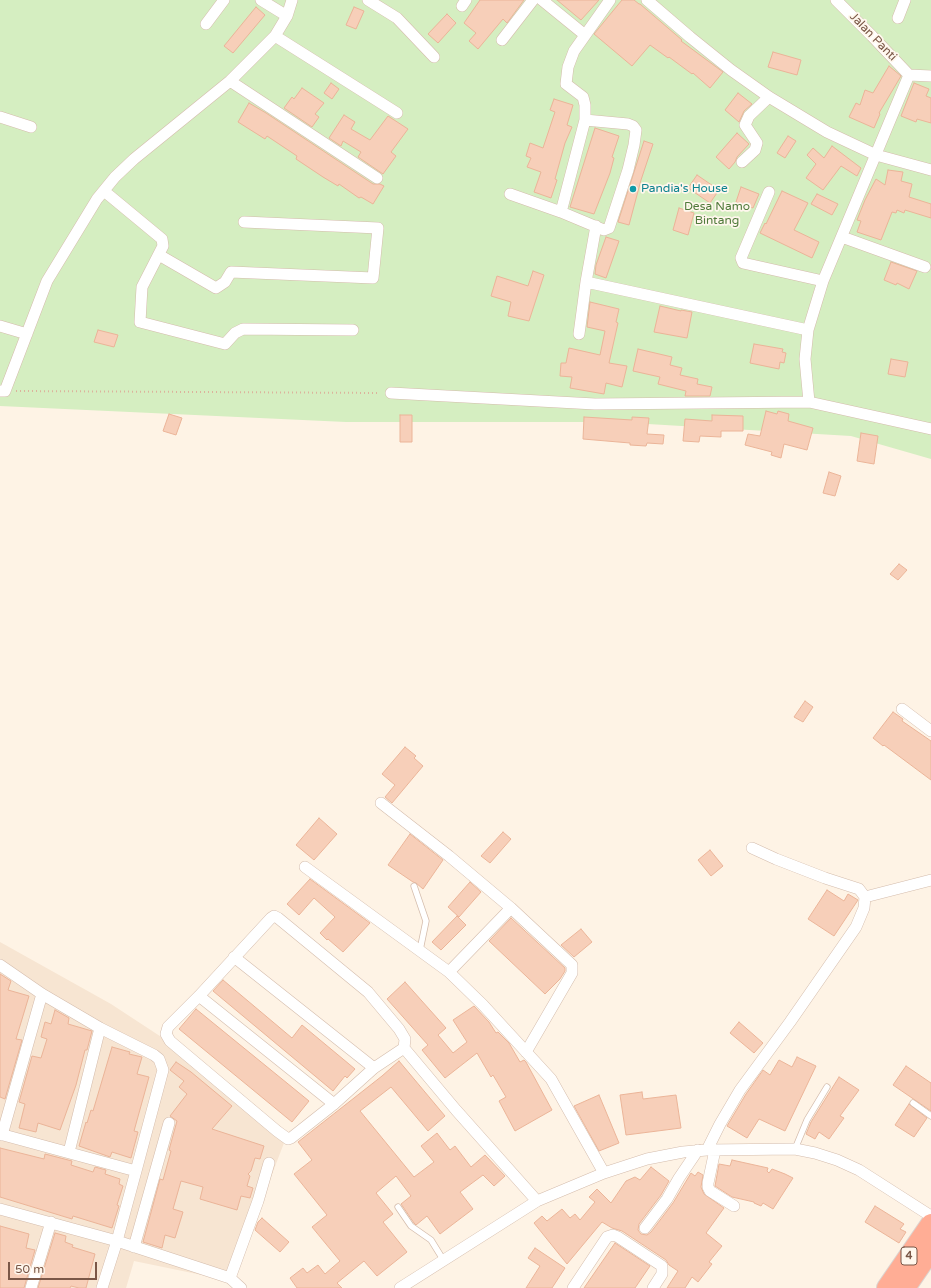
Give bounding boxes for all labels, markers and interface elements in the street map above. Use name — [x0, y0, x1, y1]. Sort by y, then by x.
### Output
street label: Jalan Panti — [846, 10, 900, 64]
place label: Pandia's House — [641, 182, 728, 196]
marker: Pandia's House — [628, 184, 638, 194]
park label: Desa Namo Bintang — [684, 200, 750, 228]
road number: 4 — [901, 1247, 917, 1265]
scale bar — [10, 1254, 99, 1280]
text: 50 m — [15, 1262, 44, 1276]

